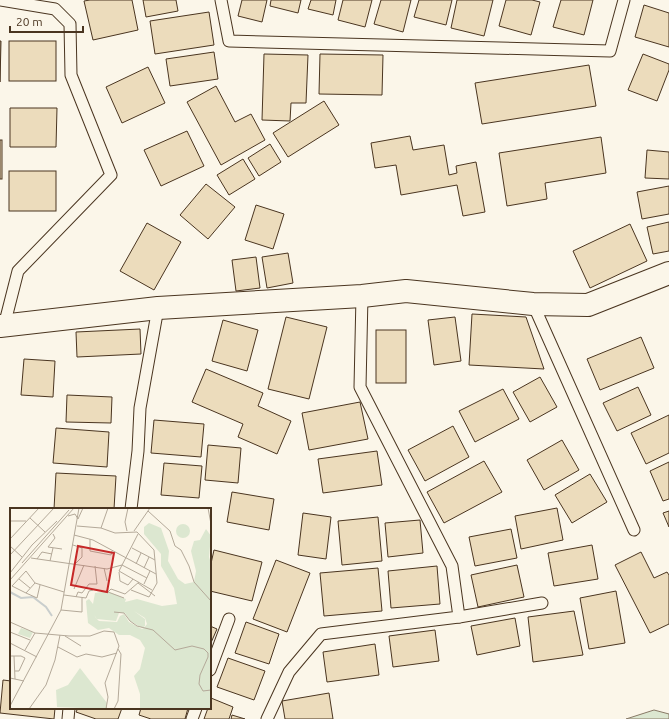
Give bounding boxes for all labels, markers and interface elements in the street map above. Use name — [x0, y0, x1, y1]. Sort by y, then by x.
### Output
scale bar — [10, 8, 83, 34]
text: 20 m — [16, 15, 43, 28]
inset map — [10, 508, 211, 709]

